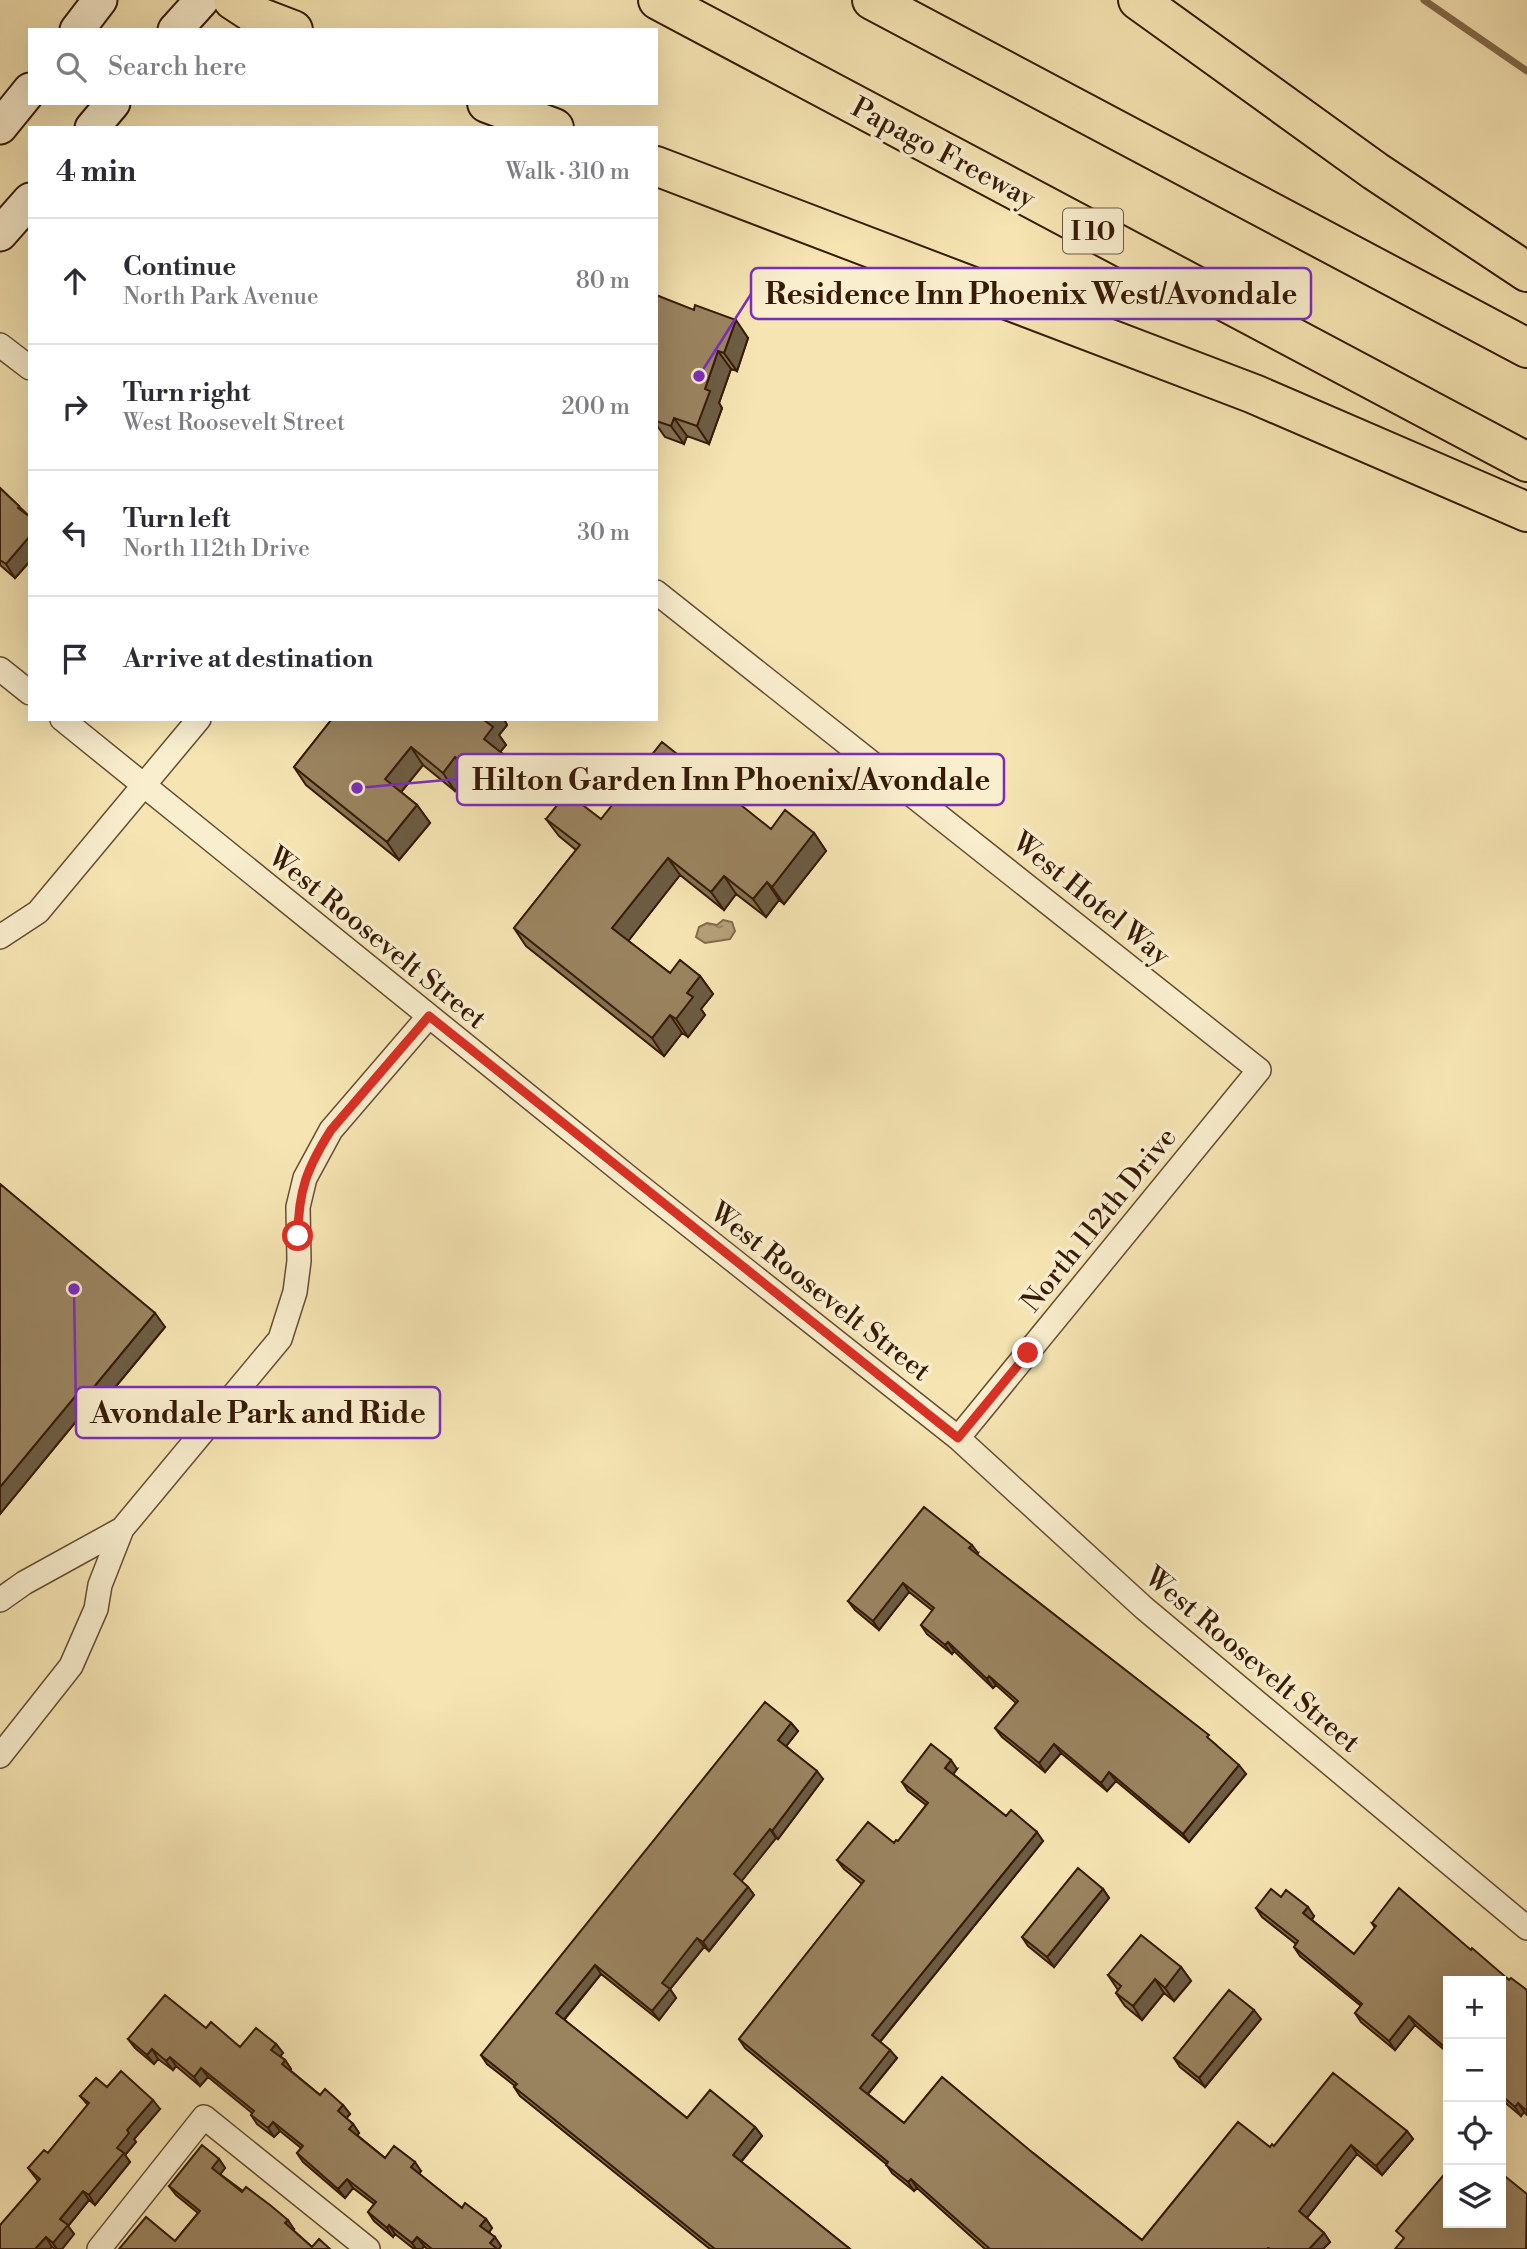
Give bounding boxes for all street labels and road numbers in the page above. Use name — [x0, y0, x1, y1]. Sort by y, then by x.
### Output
street label: Papago Freeway — [845, 90, 1042, 217]
road number: I 10 — [1063, 208, 1123, 254]
street label: West Hotel Way — [1004, 824, 1177, 974]
street label: West Roosevelt Street — [260, 839, 493, 1037]
street label: North 112th Drive — [1014, 1121, 1184, 1319]
street label: West Roosevelt Street — [702, 1195, 937, 1389]
street label: West Roosevelt Street — [1136, 1559, 1367, 1761]

